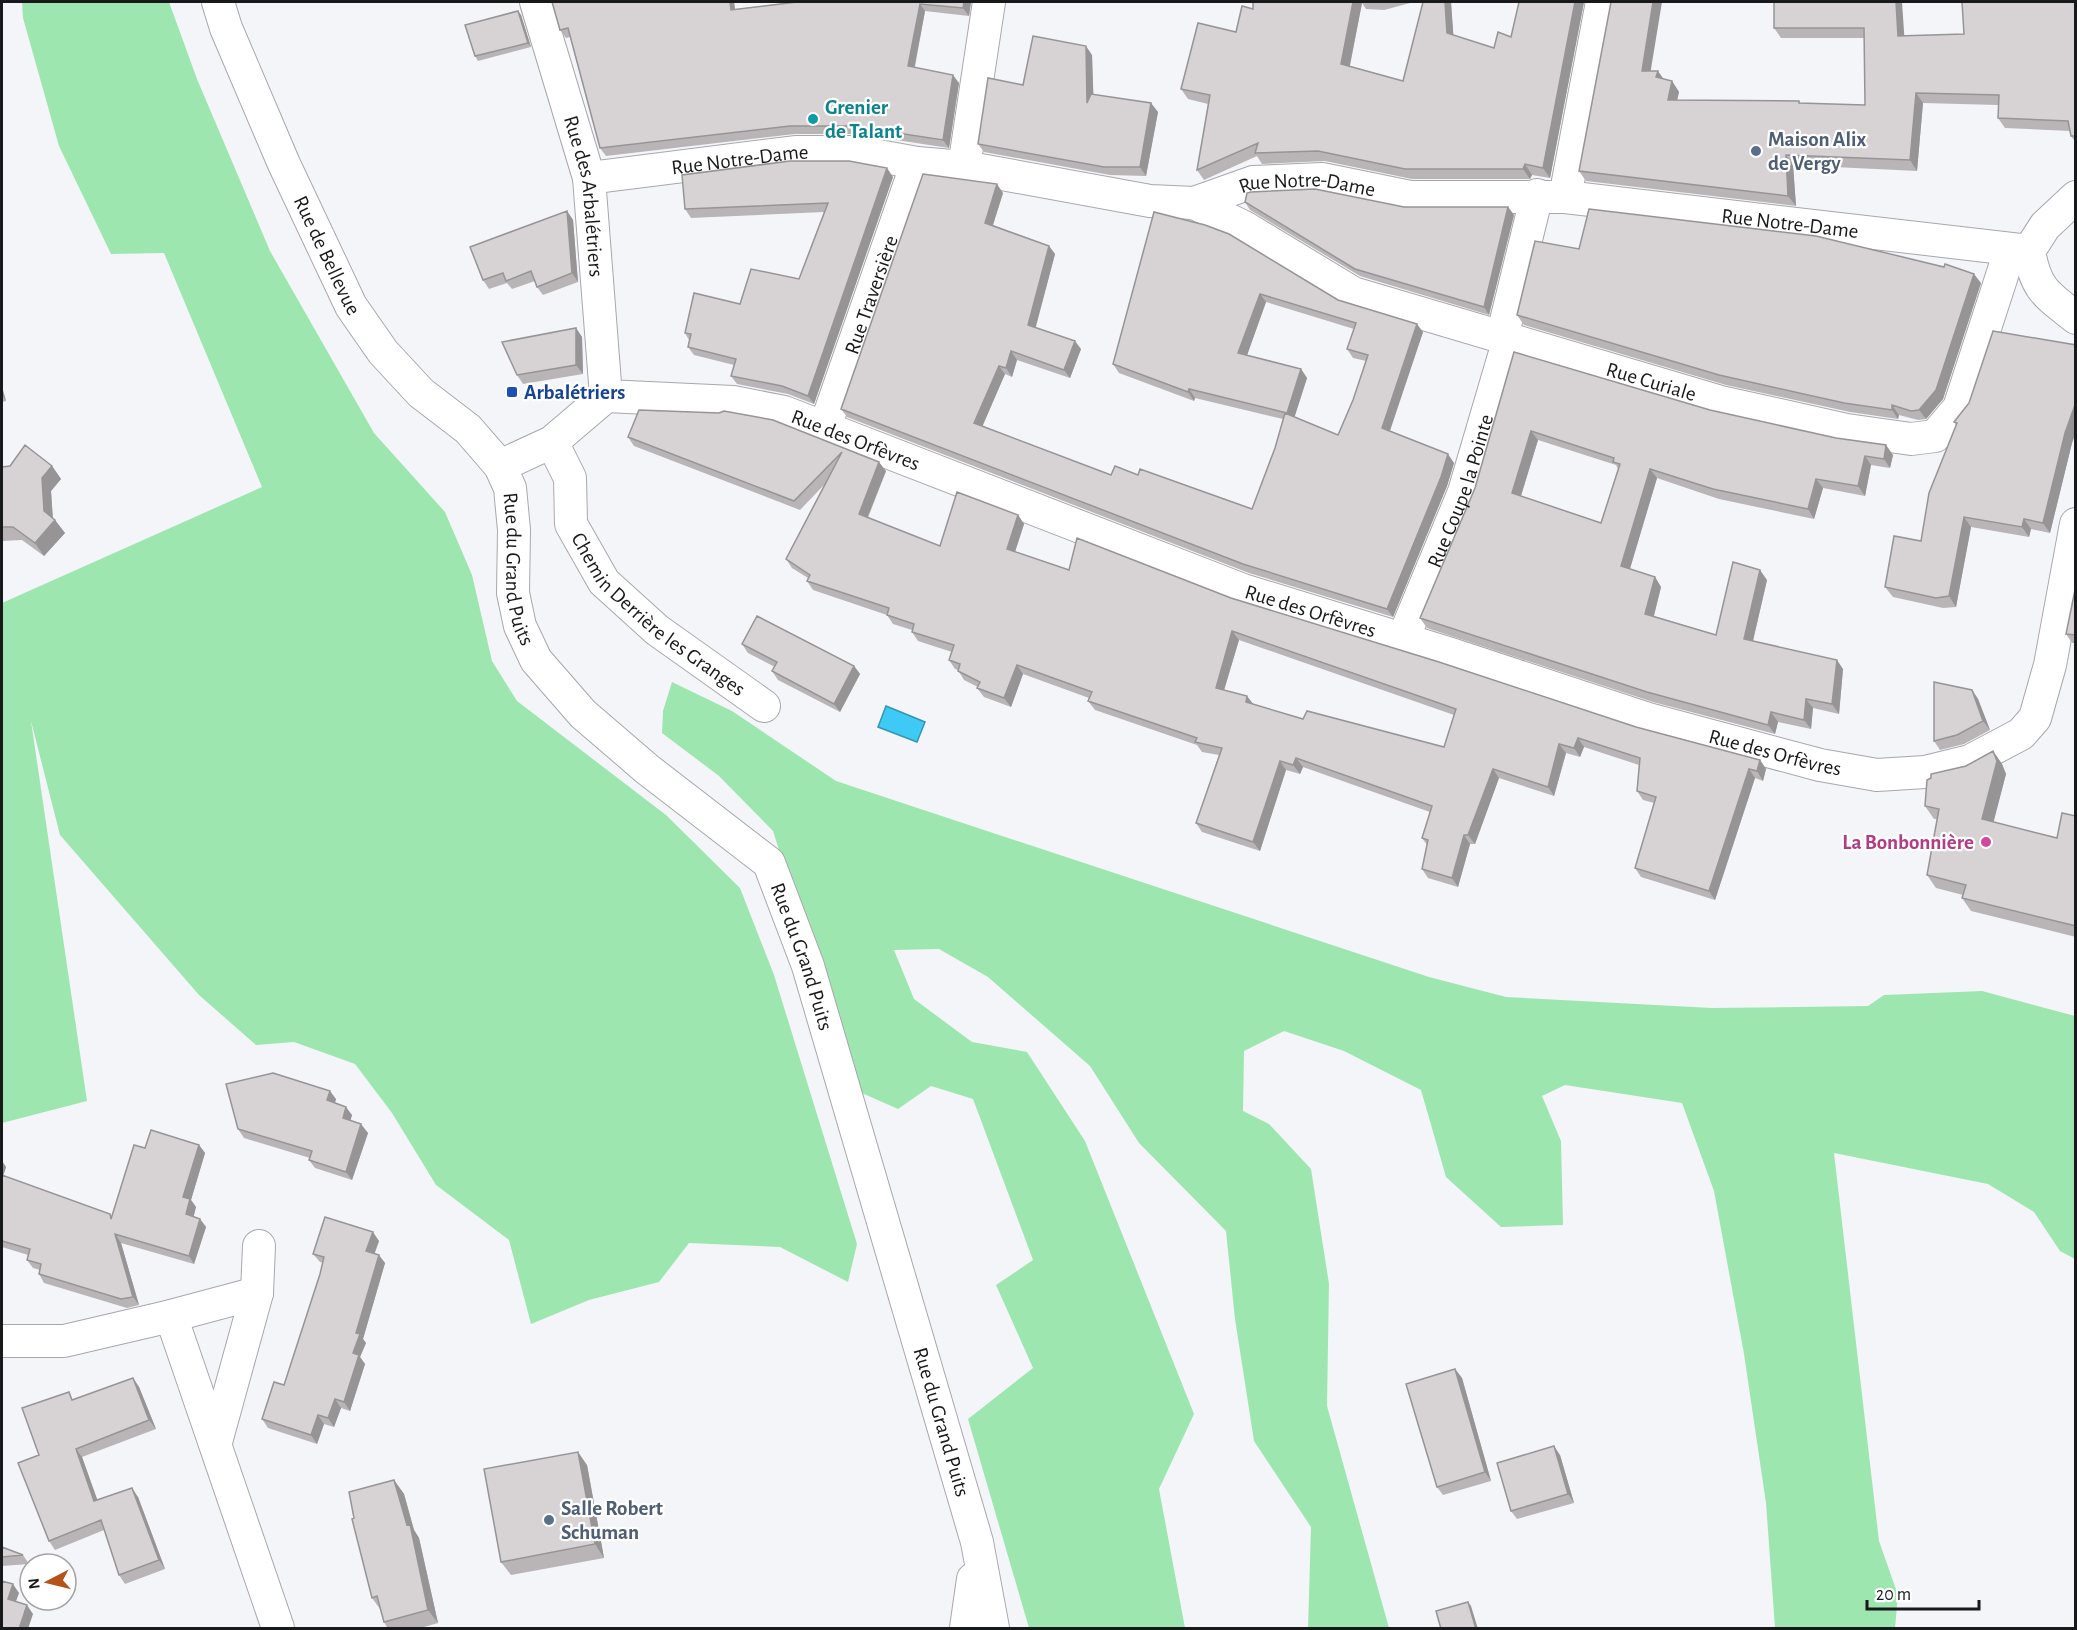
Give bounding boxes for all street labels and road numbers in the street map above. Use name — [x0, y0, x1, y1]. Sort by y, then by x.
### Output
street label: Rue des Arbalétriers — [560, 113, 607, 278]
street label: Rue Notre-Dame — [670, 141, 808, 178]
street label: Rue Notre-Dame — [1236, 168, 1377, 200]
street label: Rue de Bellevue — [290, 192, 365, 319]
street label: Rue Notre-Dame — [1720, 205, 1860, 242]
street label: Rue Traversière — [841, 233, 901, 357]
street label: Rue Curiale — [1604, 358, 1699, 405]
street label: Rue des Orfèvres — [789, 405, 923, 474]
street label: Rue Coupe la Pointe — [1423, 412, 1497, 571]
street label: Rue du Grand Puits — [500, 491, 538, 649]
street label: Chemin Derrière les Granges — [568, 529, 749, 700]
street label: Rue des Orfèvres — [1242, 581, 1378, 641]
street label: Rue des Orfèvres — [1707, 725, 1843, 779]
street label: Rue du Grand Puits — [767, 880, 837, 1033]
street label: Rue du Grand Puits — [910, 1345, 974, 1499]

